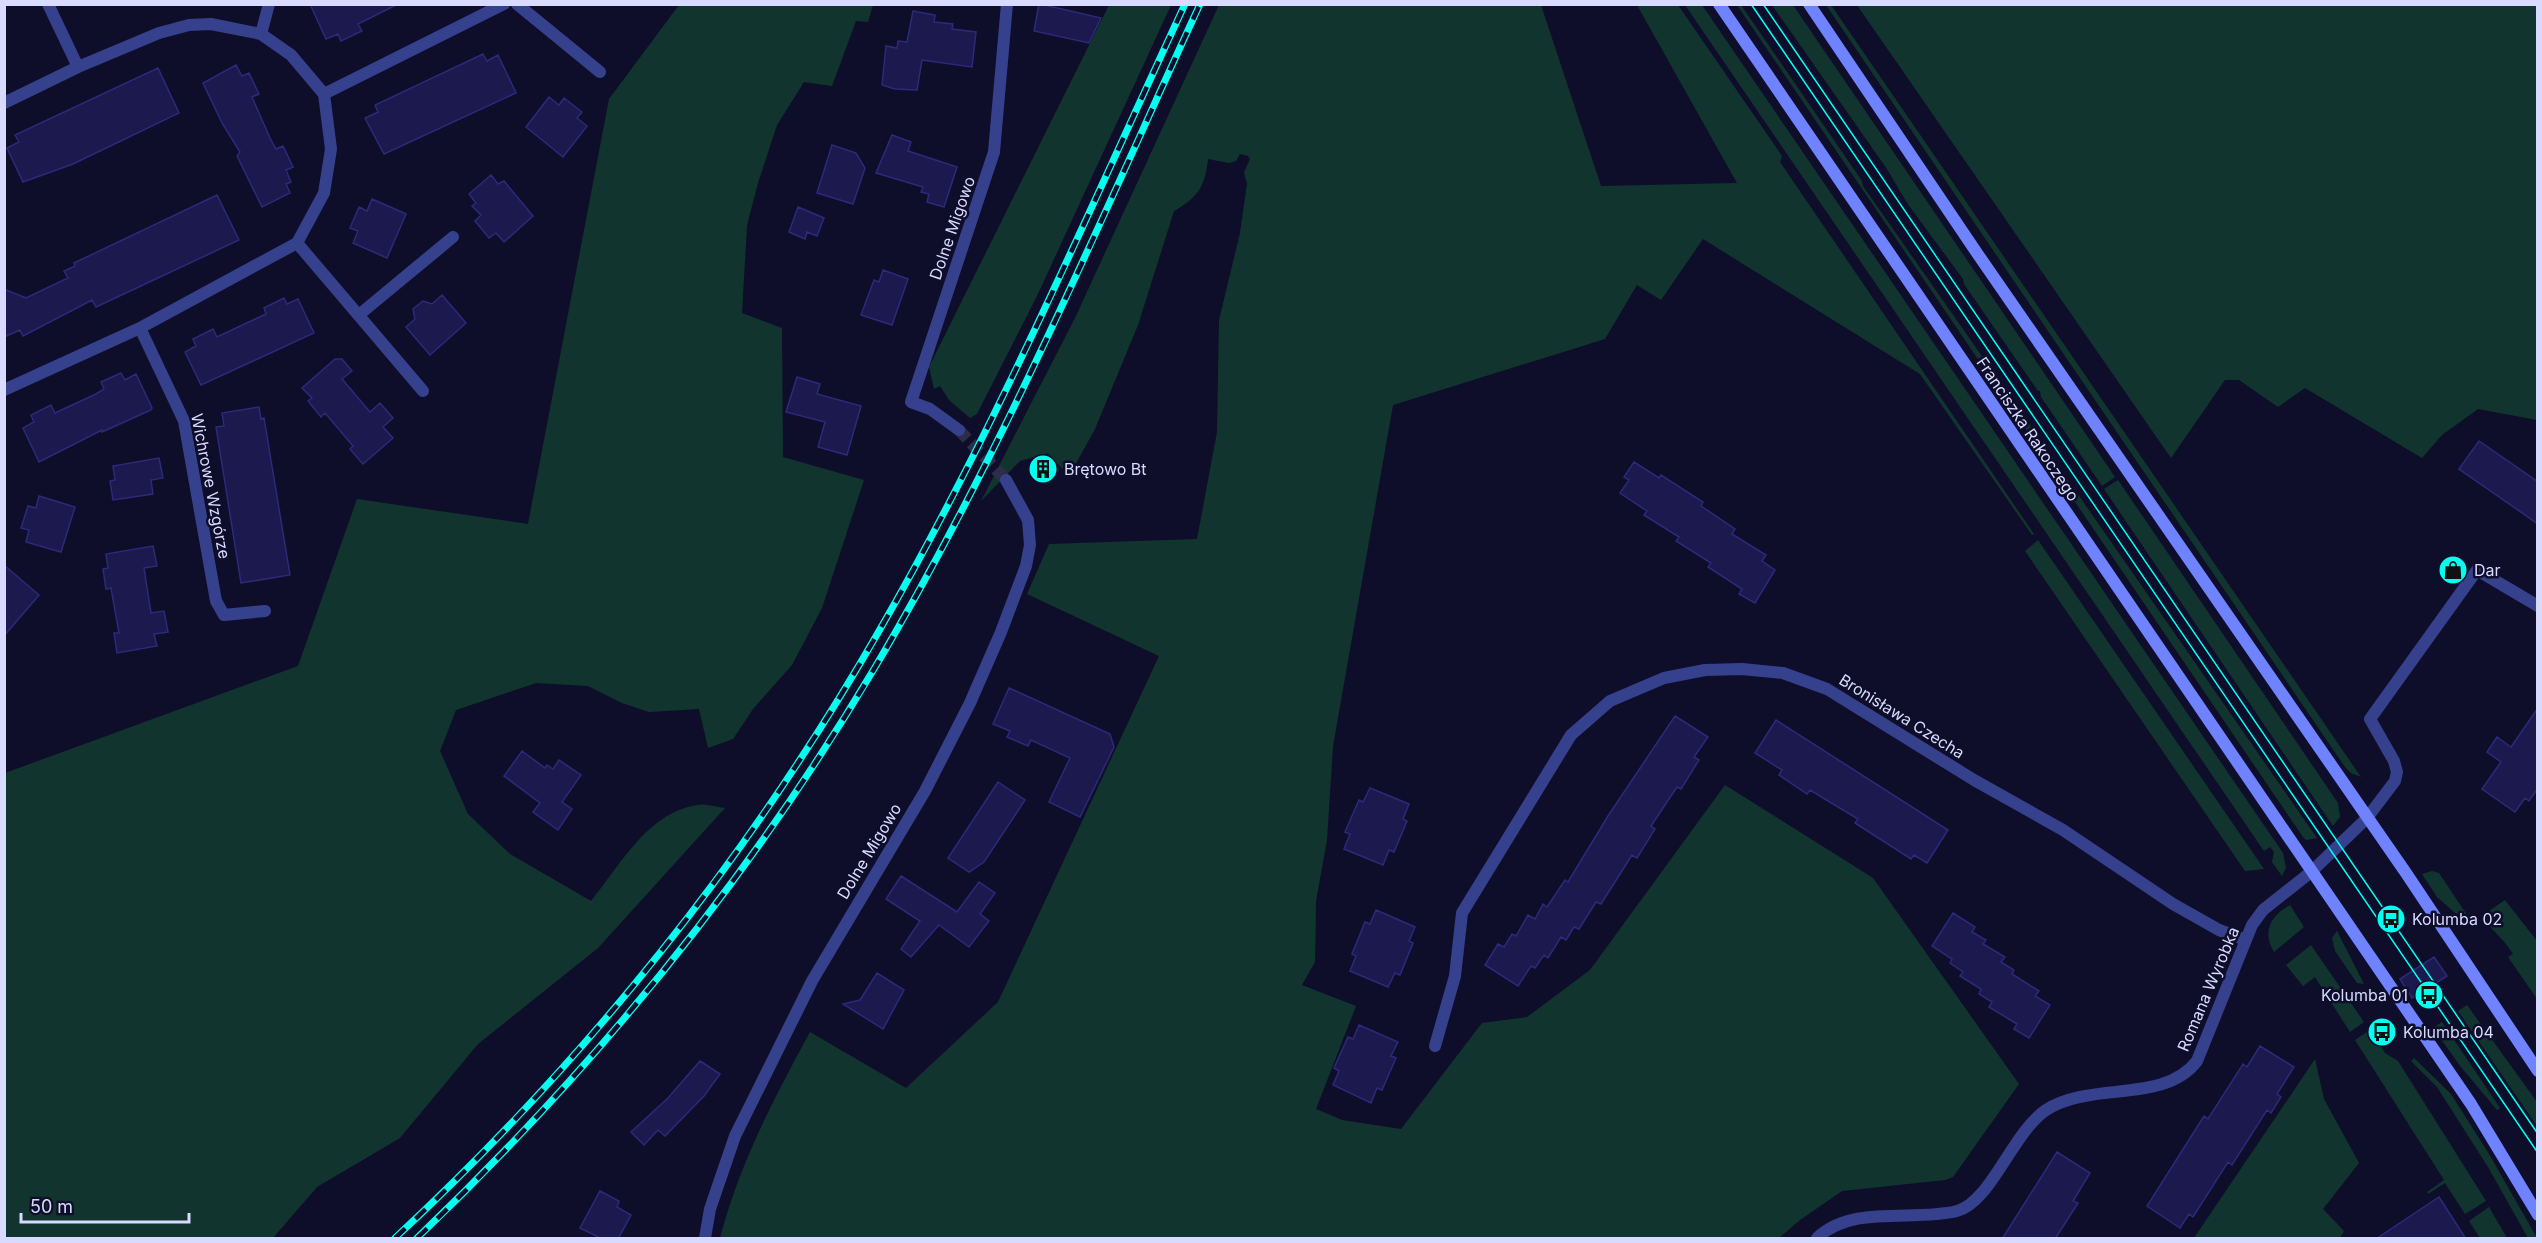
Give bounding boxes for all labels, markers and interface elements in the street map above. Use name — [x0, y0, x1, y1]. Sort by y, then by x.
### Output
street label: Dolne Migowo — [925, 174, 979, 282]
street label: Franciszka Rakoczego — [1972, 353, 2084, 505]
street label: Wichrowe Wzgórze — [187, 412, 235, 560]
building icon: Brętowo Bt — [1027, 453, 1059, 485]
place label: Brętowo Bt — [1064, 459, 1147, 479]
shop icon: Dar — [2437, 554, 2469, 586]
place label: Dar — [2474, 560, 2501, 580]
street label: Bronisława Czecha — [1836, 669, 1968, 763]
street label: Dolne Migowo — [833, 800, 905, 902]
bus stop icon: Kolumba 02 — [2375, 903, 2407, 935]
place label: Kolumba 02 — [2412, 909, 2502, 929]
street label: Romana Wyrobka — [2173, 924, 2243, 1054]
bus stop icon: Kolumba 01 — [2413, 979, 2445, 1011]
place label: Kolumba 01 — [2321, 985, 2408, 1005]
bus stop icon: Kolumba 04 — [2366, 1016, 2398, 1048]
place label: Kolumba 04 — [2403, 1022, 2494, 1042]
scale bar — [21, 1186, 189, 1224]
text: 50 m — [30, 1196, 73, 1217]

